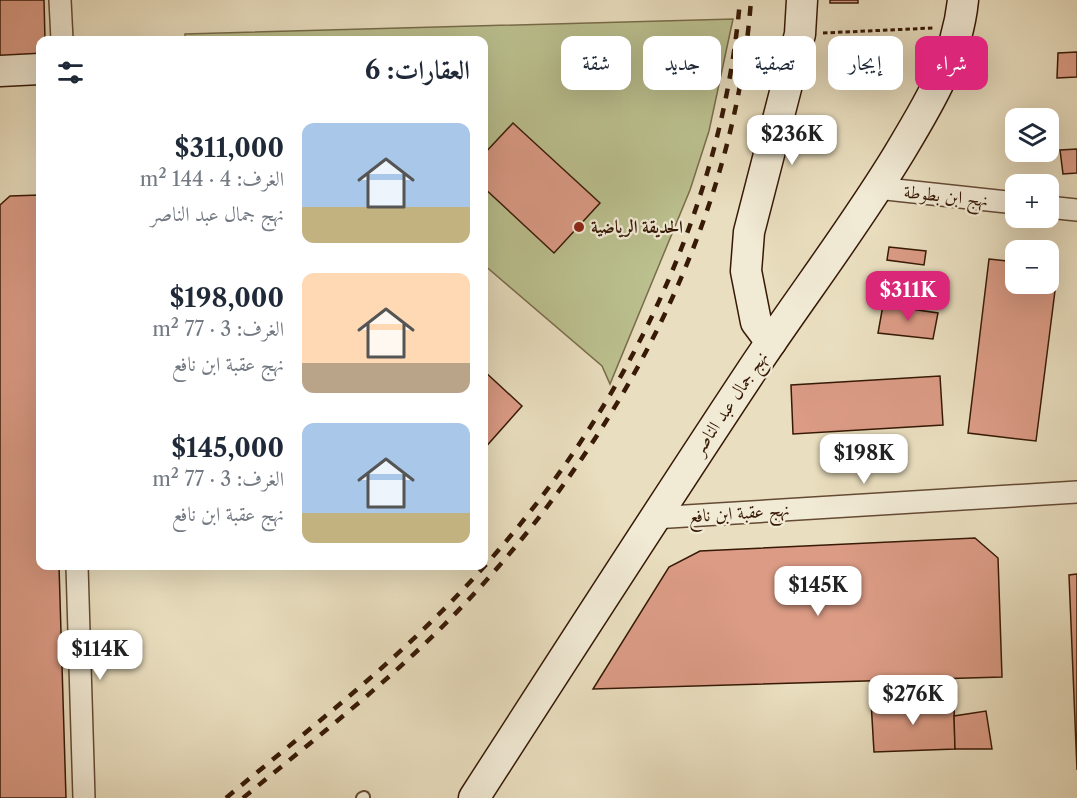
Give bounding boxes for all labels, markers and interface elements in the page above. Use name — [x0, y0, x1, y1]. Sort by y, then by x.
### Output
chip: شقة — [561, 36, 631, 90]
chip: جديد — [643, 36, 721, 90]
chip: تصفية — [733, 36, 816, 90]
chip: إيجار — [828, 36, 903, 90]
chip: شراء — [915, 36, 988, 90]
text: العقارات: 6 — [365, 54, 470, 86]
icon: filters — [54, 56, 87, 89]
map controls — [1005, 108, 1059, 294]
button: layers — [1005, 108, 1059, 162]
pin: $236K — [750, 115, 834, 166]
text: $236K — [761, 122, 823, 146]
text: $311,000 — [175, 132, 284, 164]
icon: home — [350, 147, 422, 219]
text: الغرف: 4 · 144 m² — [140, 167, 284, 191]
button: + — [1005, 174, 1059, 228]
street label: نهج ابن بطوطة — [902, 181, 989, 216]
text: نهج جمال عبد الناصر — [151, 202, 284, 226]
place label: الحديقة الرياضية — [591, 216, 683, 238]
marker: الحديقة الرياضية — [572, 220, 586, 234]
button: − — [1005, 240, 1059, 294]
pin: $311K — [866, 271, 950, 322]
text: $311K — [880, 278, 936, 302]
text: $198,000 — [170, 282, 284, 314]
icon: home — [350, 297, 422, 369]
text: الغرف: 3 · 77 m² — [152, 317, 284, 341]
street label: نهج جمال عبد الناصر — [686, 347, 777, 463]
text: نهج عقبة ابن نافع — [172, 352, 284, 376]
text: $145,000 — [171, 432, 284, 464]
pin: $198K — [822, 434, 906, 485]
text: $198K — [834, 441, 894, 465]
icon: home — [350, 447, 422, 519]
text: الغرف: 3 · 77 m² — [152, 467, 284, 491]
street label: نهج عقبة ابن نافع — [688, 498, 791, 532]
text: نهج عقبة ابن نافع — [172, 502, 284, 526]
pin: $145K — [776, 566, 860, 617]
text: $145K — [788, 573, 848, 597]
pin: $114K — [58, 630, 142, 681]
text: $114K — [72, 637, 129, 661]
pin: $276K — [871, 675, 955, 726]
text: $276K — [883, 682, 943, 706]

